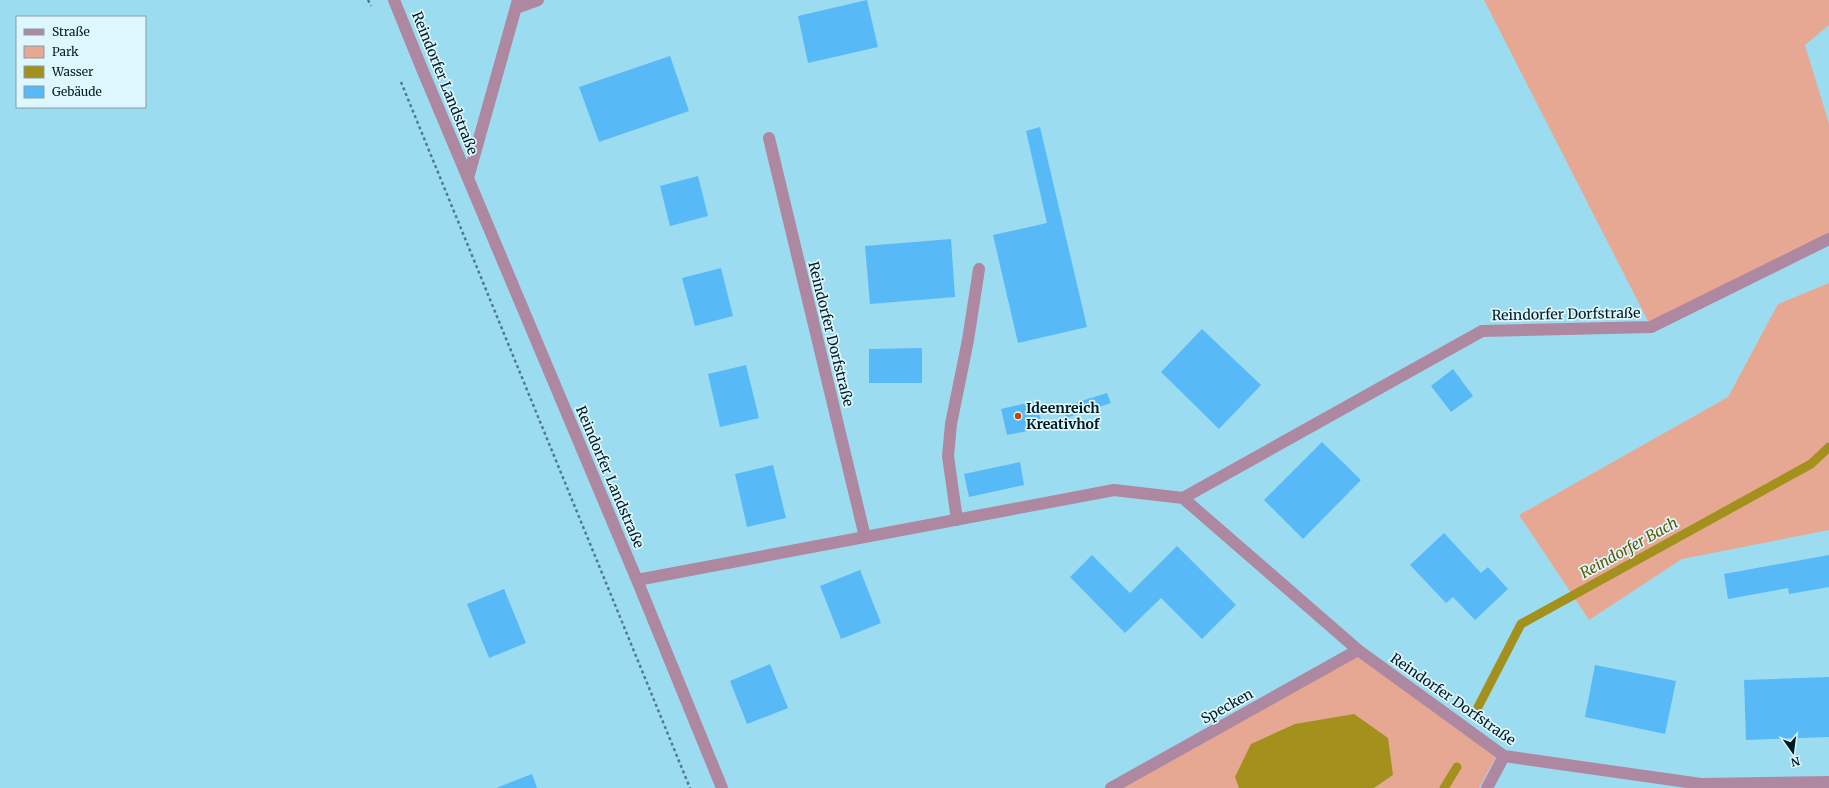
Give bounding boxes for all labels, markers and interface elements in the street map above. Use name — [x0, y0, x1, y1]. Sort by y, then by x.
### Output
street label: Reindorfer Landstraße — [408, 9, 482, 157]
legend — [16, 16, 146, 108]
text: Straße — [52, 24, 90, 39]
text: Park — [52, 44, 79, 59]
text: Wasser — [51, 64, 94, 79]
text: Gebäude — [52, 84, 102, 99]
street label: Reindorfer Dorfstraße — [804, 260, 858, 408]
street label: Reindorfer Dorfstraße — [1491, 304, 1641, 324]
place label: Ideenreich Kreativhof — [1026, 399, 1100, 433]
street label: Reindorfer Landstraße — [572, 403, 648, 551]
marker: Ideenreich Kreativhof — [1013, 411, 1023, 421]
water label: Reindorfer Bach — [1576, 513, 1681, 582]
street label: Reindorfer Dorfstraße — [1387, 649, 1519, 749]
street label: Specken — [1198, 684, 1256, 728]
north arrow — [1773, 732, 1813, 772]
text: N — [1789, 754, 1801, 770]

